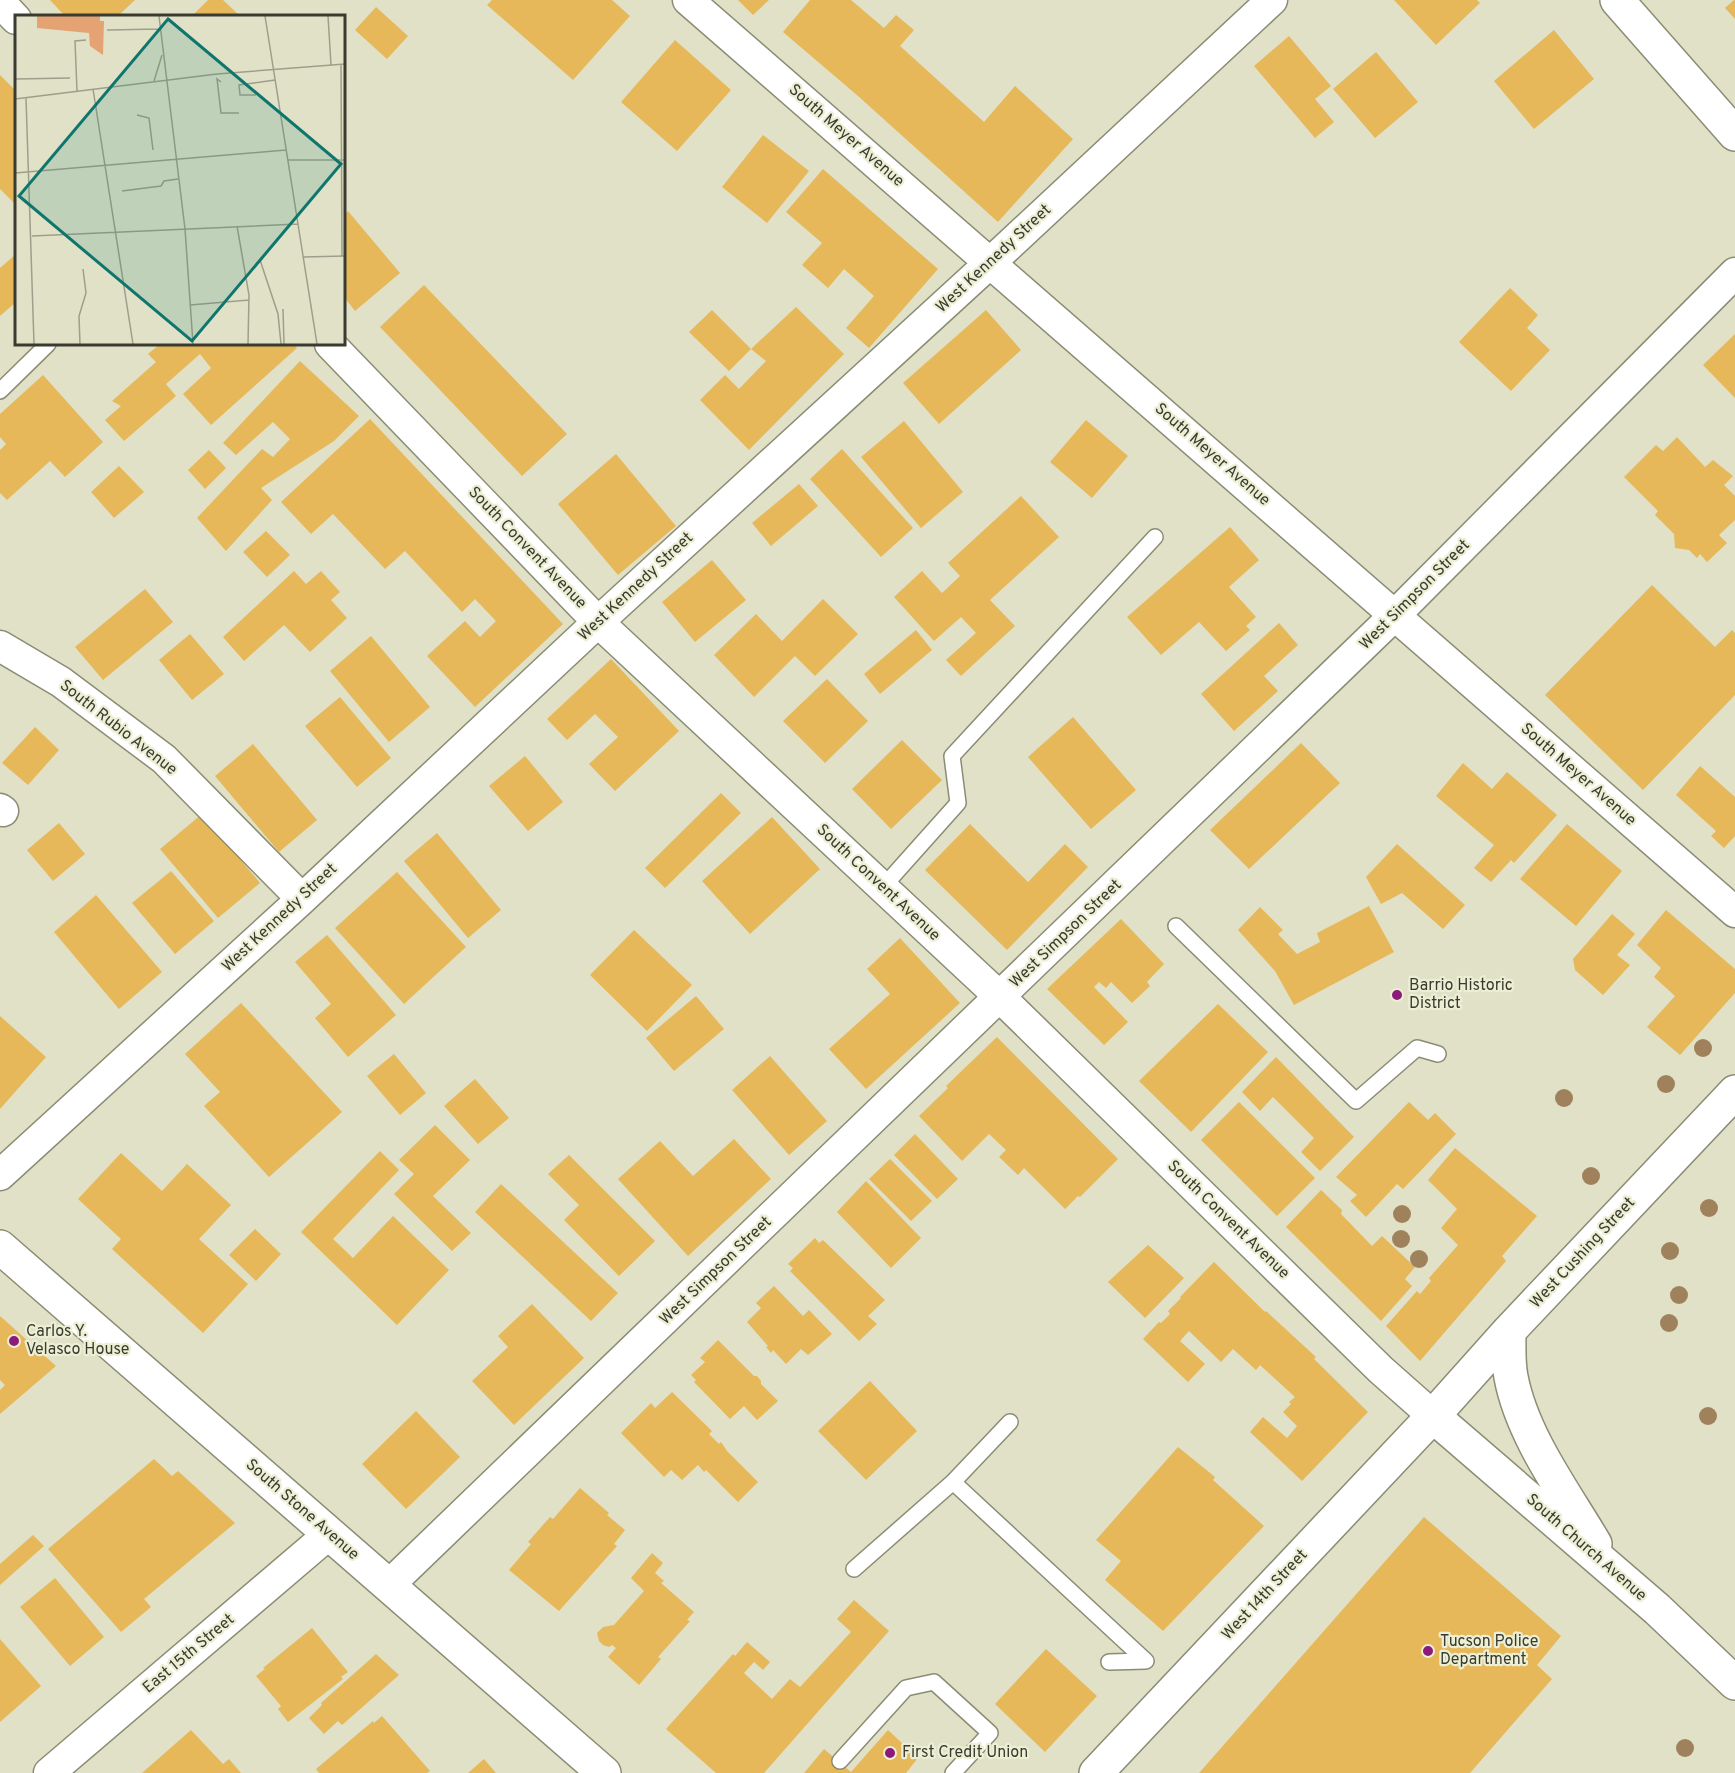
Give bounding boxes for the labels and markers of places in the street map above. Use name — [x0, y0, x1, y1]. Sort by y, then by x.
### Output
place label: Barrio Historic District — [1409, 976, 1513, 1014]
marker: Barrio Historic District — [1390, 988, 1404, 1002]
place label: Carlos Y. Velasco House — [26, 1322, 129, 1360]
marker: Carlos Y. Velasco House — [7, 1334, 21, 1348]
place label: Tucson Police Department — [1440, 1632, 1538, 1670]
marker: Tucson Police Department — [1421, 1644, 1435, 1658]
place label: First Credit Union — [902, 1743, 1028, 1763]
marker: First Credit Union — [883, 1746, 897, 1760]

